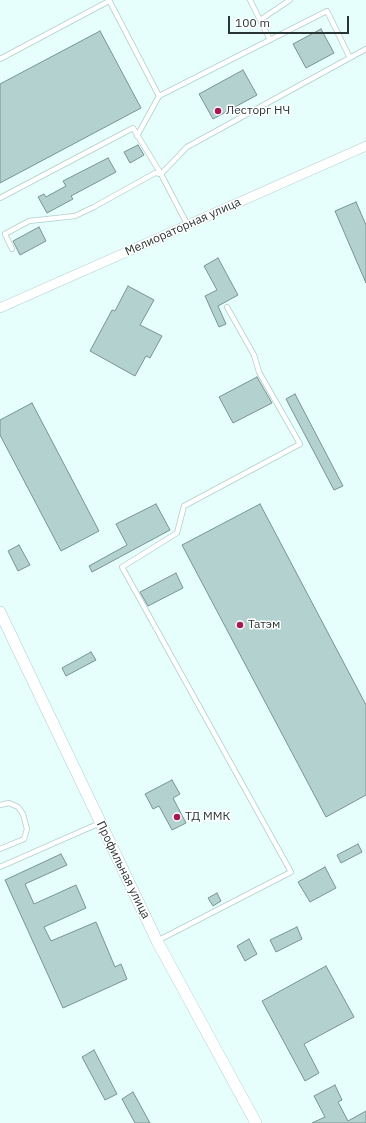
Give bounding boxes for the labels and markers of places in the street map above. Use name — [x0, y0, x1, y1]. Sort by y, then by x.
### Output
place label: Лесторг НЧ — [226, 104, 290, 118]
marker: Лесторг НЧ — [213, 106, 223, 116]
place label: Татэм — [248, 618, 280, 632]
marker: Татэм — [235, 620, 245, 630]
place label: ТД ММК — [185, 810, 230, 824]
marker: ТД ММК — [172, 812, 182, 822]

